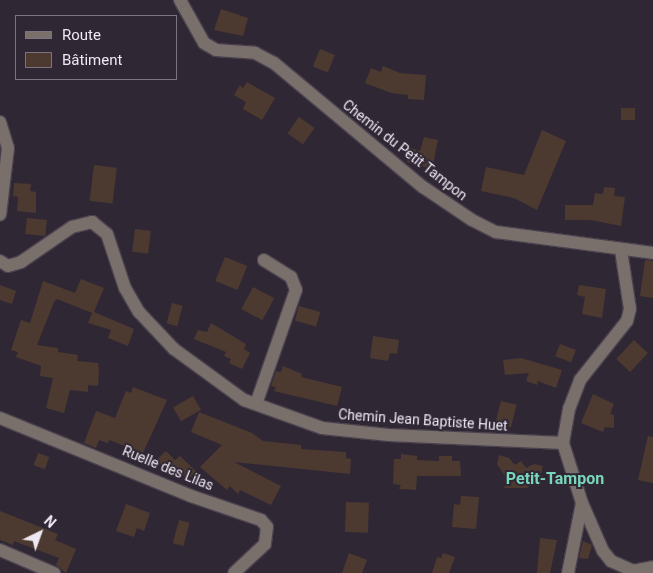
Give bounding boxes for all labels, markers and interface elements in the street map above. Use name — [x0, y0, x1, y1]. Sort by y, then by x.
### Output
legend — [15, 15, 178, 80]
text: Route — [62, 26, 101, 44]
text: Bâtiment — [62, 51, 122, 69]
street label: Chemin du Petit Tampon — [339, 96, 471, 204]
street label: Chemin Jean Baptiste Huet — [338, 406, 508, 434]
street label: Ruelle des Lilas — [120, 442, 216, 494]
district label: Petit-Tampon — [506, 469, 604, 489]
north arrow — [15, 508, 65, 558]
text: N — [41, 513, 59, 531]

